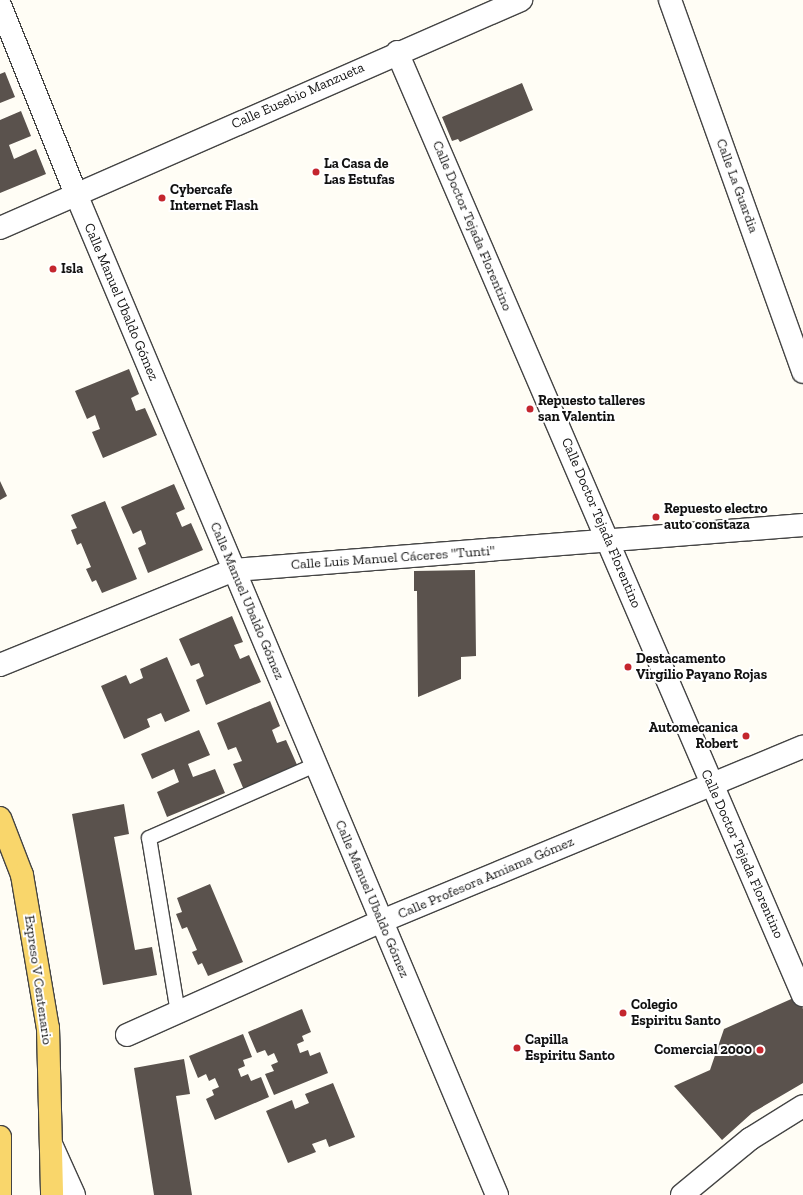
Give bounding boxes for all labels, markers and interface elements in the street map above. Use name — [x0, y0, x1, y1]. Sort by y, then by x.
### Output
street label: Calle Eusebio Manzueta — [229, 59, 367, 133]
street label: Calle La Guardia — [712, 137, 762, 235]
street label: Calle Doctor Tejada Florentino — [428, 138, 516, 314]
place label: La Casa de Las Estufas — [324, 156, 395, 188]
marker: La Casa de Las Estufas — [311, 167, 321, 177]
place label: Cybercafe Internet Flash — [170, 182, 258, 214]
marker: Cybercafe Internet Flash — [157, 193, 167, 203]
street label: Calle Manuel Ubaldo Gómez — [80, 221, 162, 383]
place label: Isla — [61, 261, 83, 277]
marker: Isla — [48, 264, 58, 274]
place label: Repuesto talleres san Valentin — [538, 393, 645, 426]
marker: Repuesto talleres san Valentin — [525, 404, 535, 414]
street label: Calle Doctor Tejada Florentino — [557, 435, 645, 611]
place label: Repuesto electro auto constaza — [664, 501, 768, 534]
marker: Repuesto electro auto constaza — [651, 512, 661, 522]
street label: Calle Manuel Ubaldo Gómez — [206, 520, 288, 682]
street label: Calle Luis Manuel Cáceres "Tunti" — [290, 542, 496, 574]
place label: Destacamento Virgilio Payano Rojas — [636, 651, 767, 684]
marker: Destacamento Virgilio Payano Rojas — [623, 662, 633, 672]
place label: Automecanica Robert — [649, 720, 738, 752]
marker: Automecanica Robert — [741, 731, 751, 741]
street label: Calle Doctor Tejada Florentino — [697, 767, 787, 941]
street label: Calle Manuel Ubaldo Gómez — [331, 818, 413, 980]
street label: Calle Profesora Amiama Gómez — [395, 833, 577, 923]
street label: Expreso V Centenario — [21, 914, 55, 1046]
place label: Colegio Espiritu Santo — [631, 997, 721, 1030]
marker: Colegio Espiritu Santo — [618, 1008, 628, 1018]
place label: Capilla Espiritu Santo — [525, 1032, 615, 1064]
place label: Comercial 2000 — [654, 1042, 752, 1058]
marker: Capilla Espiritu Santo — [512, 1043, 522, 1053]
marker: Comercial 2000 — [755, 1045, 765, 1055]

